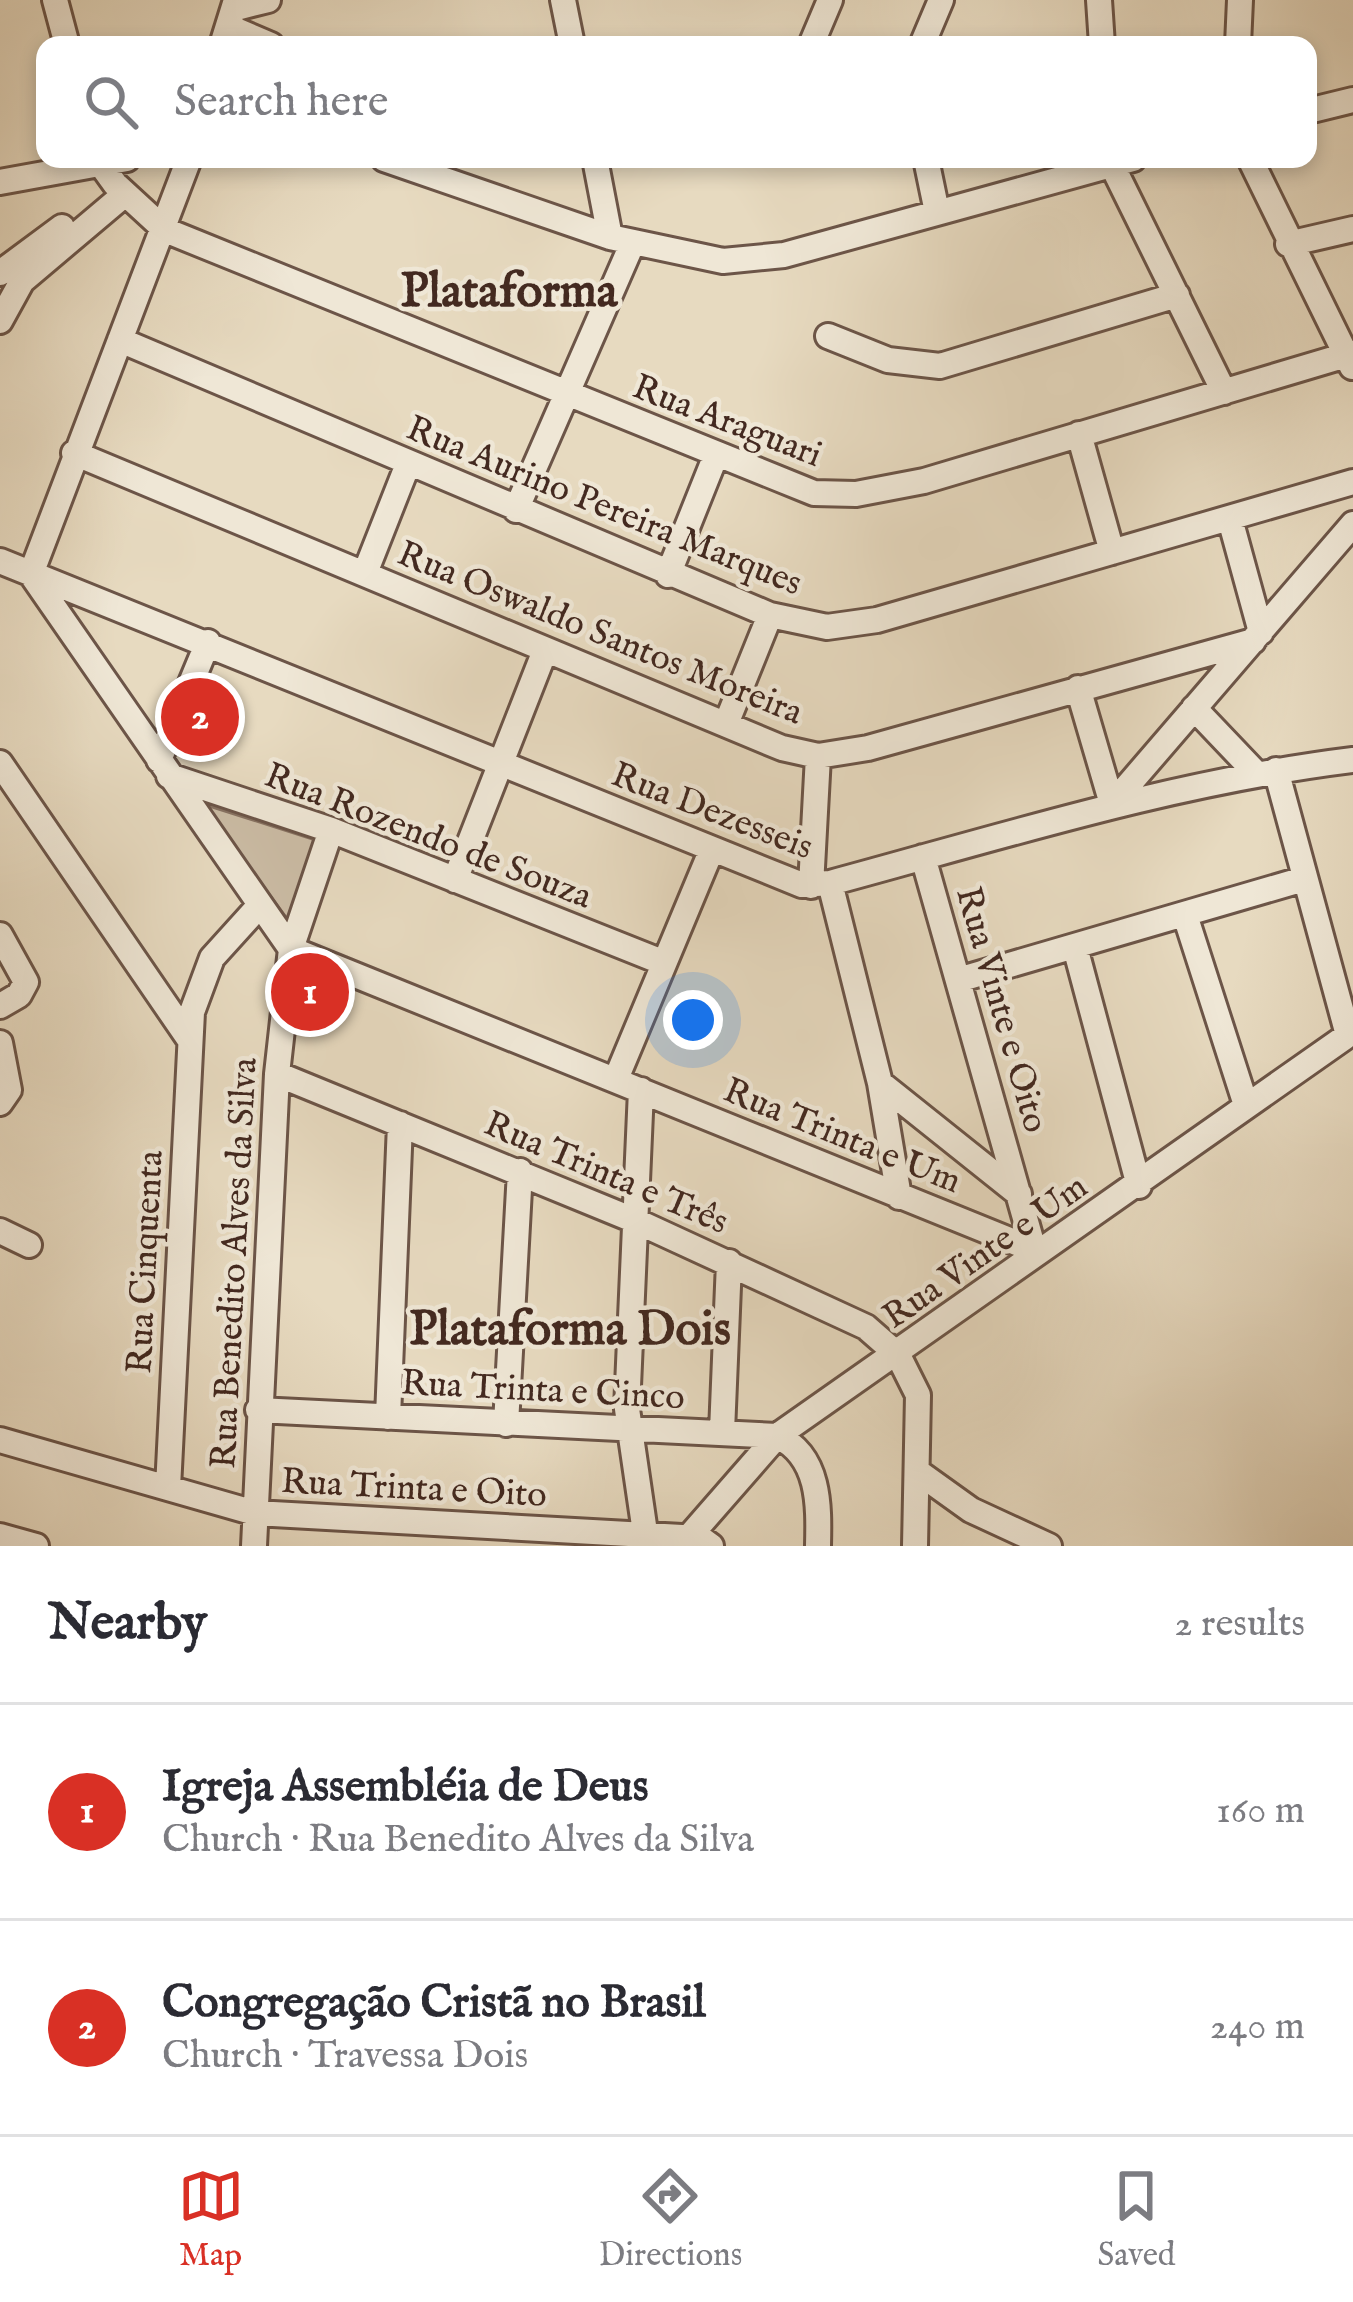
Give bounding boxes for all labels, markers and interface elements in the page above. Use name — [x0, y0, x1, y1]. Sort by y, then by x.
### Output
search box — [36, 36, 1317, 168]
icon: search — [78, 69, 144, 135]
text: Search here — [174, 74, 388, 131]
district label: Plataforma — [400, 263, 619, 323]
street label: Rua Araguari — [626, 365, 828, 479]
street label: Rua Aurino Pereira Marques — [399, 406, 808, 607]
street label: Rua Oswaldo Santos Moreira — [390, 531, 810, 736]
pin: 2 — [161, 672, 239, 762]
street label: Rua Dezesseis — [605, 752, 819, 871]
street label: Rua Rozendo de Souza — [258, 753, 599, 921]
street label: Rua Vinte e Oito — [944, 882, 1058, 1138]
pin: 1 — [271, 947, 349, 1037]
your location — [663, 990, 723, 1050]
street label: Rua Benedito Alves da Silva — [201, 1056, 269, 1470]
street label: Rua Trinta e Um — [716, 1068, 967, 1205]
street label: Rua Trinta e Três — [477, 1102, 735, 1246]
street label: Rua Cinquenta — [117, 1149, 175, 1375]
street label: Rua Vinte e Um — [874, 1165, 1097, 1340]
district label: Plataforma Dois — [409, 1301, 731, 1361]
street label: Rua Trinta e Cinco — [400, 1361, 686, 1421]
street label: Rua Trinta e Oito — [280, 1459, 548, 1519]
text: Nearby — [48, 1592, 207, 1657]
text: 2 results — [1174, 1600, 1305, 1649]
text: Igreja Assembléia de Deus — [162, 1759, 649, 1816]
text: 1 — [80, 1787, 94, 1836]
text: 160 m — [1216, 1787, 1305, 1836]
text: Church · Rua Benedito Alves da Silva — [162, 1816, 754, 1865]
text: Congregação Cristã no Brasil — [162, 1975, 706, 2032]
text: 2 — [78, 2003, 96, 2052]
text: 240 m — [1210, 2003, 1305, 2052]
text: Church · Travessa Dois — [162, 2032, 528, 2081]
tab: Map — [178, 2163, 244, 2277]
tab: Directions — [599, 2163, 742, 2277]
tab: Saved — [1097, 2163, 1175, 2277]

